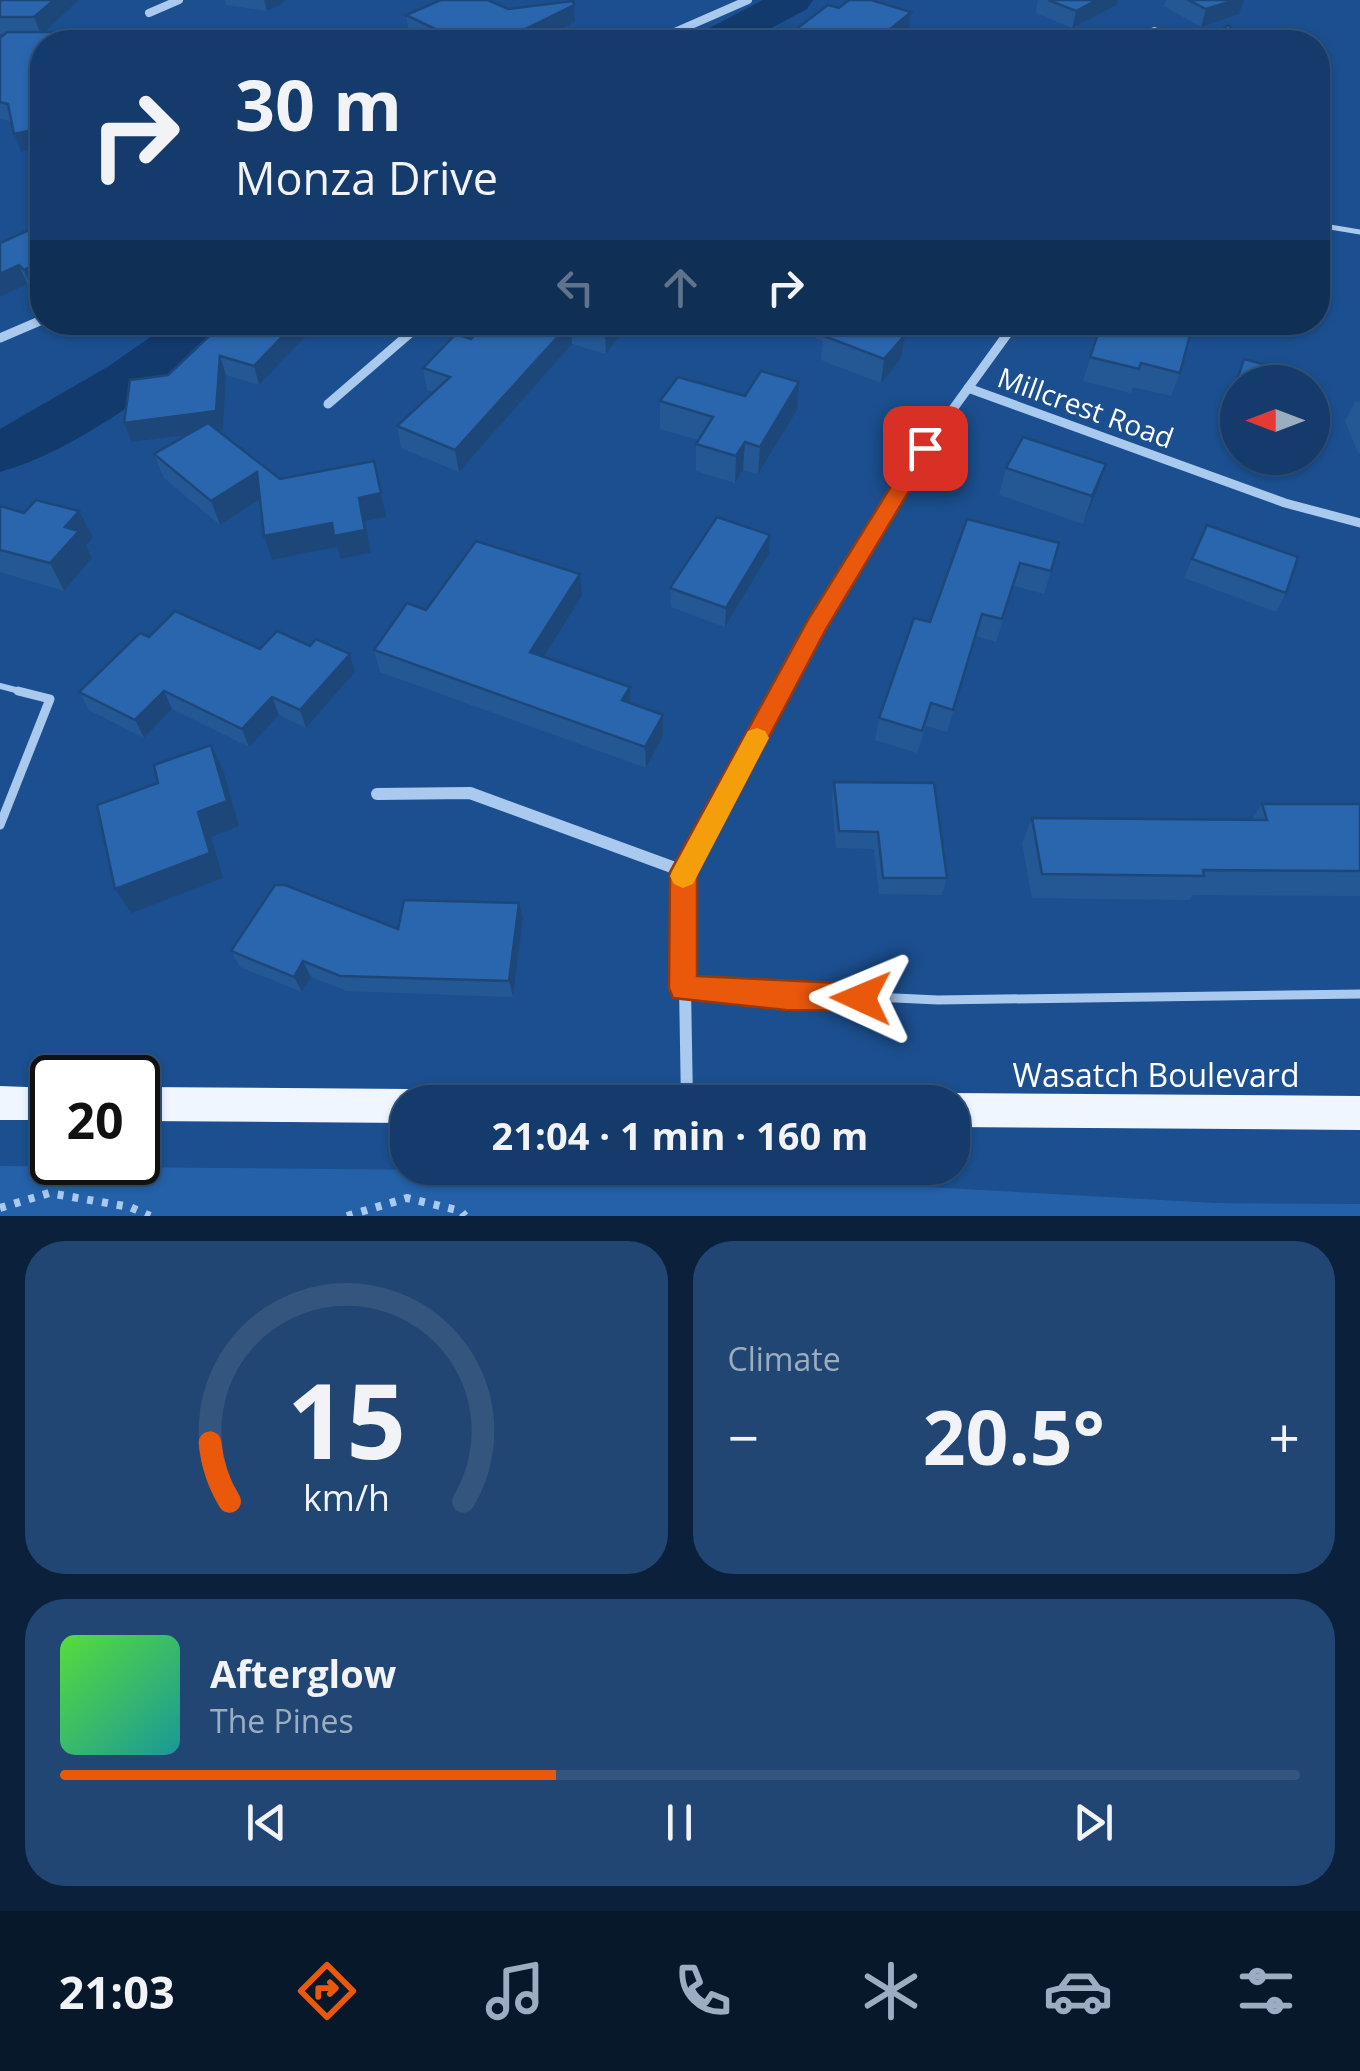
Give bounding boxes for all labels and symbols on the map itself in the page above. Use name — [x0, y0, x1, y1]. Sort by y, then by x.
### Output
street label: Millcrest Road — [993, 358, 1179, 456]
north arrow — [1220, 365, 1330, 475]
pin — [883, 406, 968, 491]
position arrow — [809, 946, 913, 1050]
street label: Wasatch Boulevard — [1012, 1053, 1300, 1096]
speed limit sign: 20 — [30, 1055, 160, 1185]

